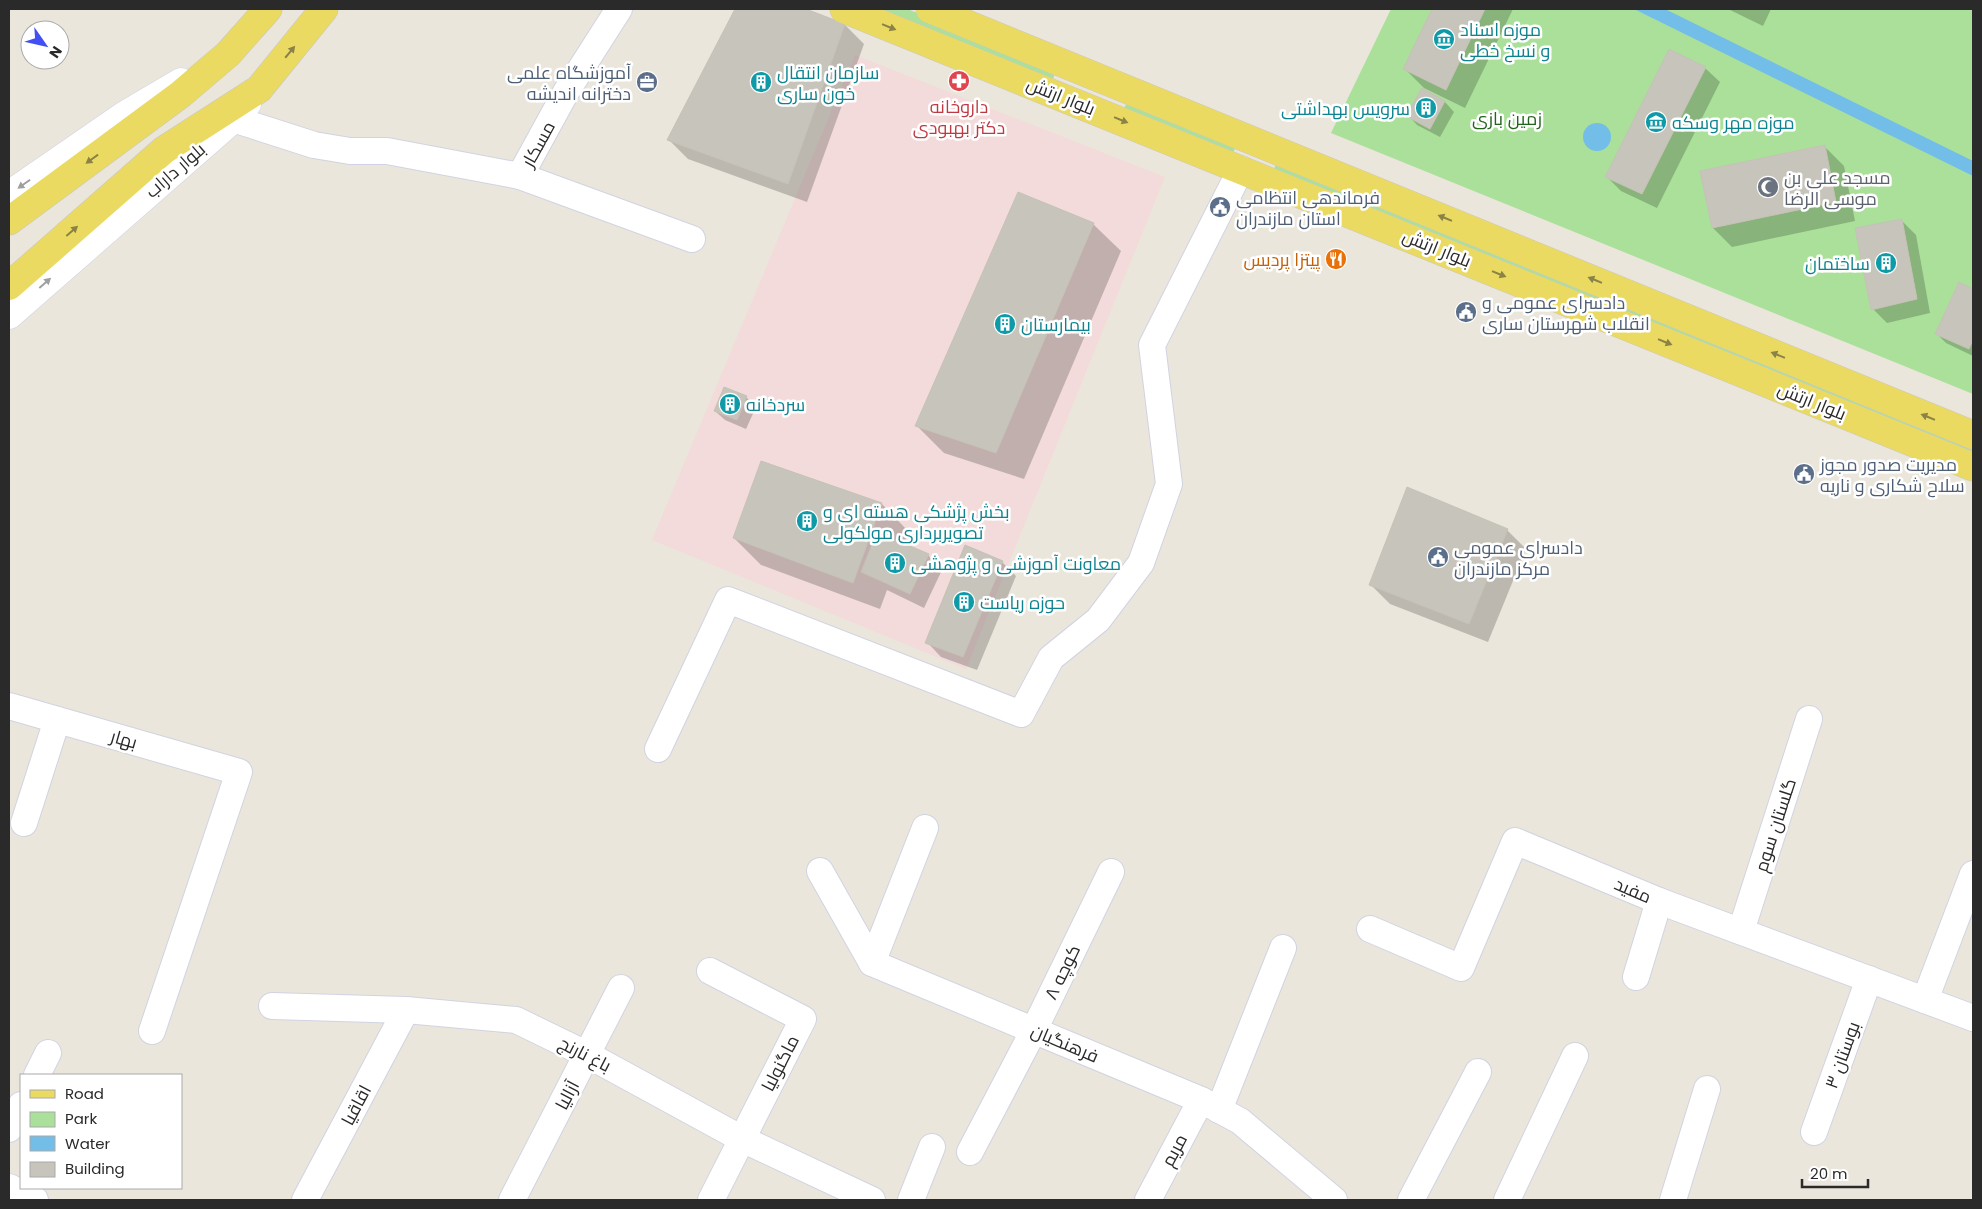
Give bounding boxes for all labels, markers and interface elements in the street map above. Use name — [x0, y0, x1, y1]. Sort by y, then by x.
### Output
place label: موزه اسناد و نسخ خطی — [1460, 17, 1550, 63]
north arrow — [20, 20, 70, 70]
one-way arrow — [882, 23, 897, 31]
museum icon: موزه اسناد و نسخ خطی — [1432, 27, 1456, 51]
text: N — [45, 42, 67, 62]
one-way arrow — [285, 46, 296, 59]
place label: آموزشگاه علمی دخترانه اندیشه — [507, 60, 631, 106]
place label: سازمان انتقال خون ساری — [777, 60, 879, 106]
pharmacy icon: داروخانه دکتر بهبودی — [947, 69, 971, 93]
office icon: آموزشگاه علمی دخترانه اندیشه — [635, 70, 659, 94]
building icon: سازمان انتقال خون ساری — [749, 70, 773, 94]
street label: بلوار ارتش — [1023, 71, 1099, 121]
place label: داروخانه دکتر بهبودی — [913, 94, 1005, 140]
place label: سرویس بهداشتی — [1281, 96, 1410, 121]
building icon: سرویس بهداشتی — [1414, 96, 1438, 120]
park label: زمین بازی — [1472, 106, 1542, 131]
museum icon: موزه مهر وسکه — [1644, 110, 1668, 134]
place label: موزه مهر وسکه — [1672, 110, 1795, 135]
street label: مسکار — [515, 117, 561, 172]
one-way arrow — [1114, 117, 1128, 125]
street label: بلوار داراب — [139, 137, 211, 203]
one-way arrow — [85, 154, 99, 164]
place label: مسجد علی بن موسی الرضا — [1784, 165, 1891, 211]
mosque icon: مسجد علی بن موسی الرضا — [1756, 175, 1780, 199]
one-way arrow — [18, 179, 31, 189]
place label: فرماندهی انتظامی استان مازندران — [1236, 185, 1380, 231]
public building icon: فرماندهی انتظامی استان مازندران — [1208, 195, 1232, 219]
one-way arrow — [1438, 214, 1452, 222]
street label: بلوار ارتش — [1399, 223, 1475, 273]
one-way arrow — [65, 225, 78, 236]
place label: پیتزا پردیس — [1243, 247, 1320, 272]
restaurant icon: پیتزا پردیس — [1324, 247, 1348, 271]
place label: ساختمان — [1805, 251, 1870, 276]
building icon: ساختمان — [1874, 251, 1898, 275]
one-way arrow — [1492, 270, 1506, 278]
one-way arrow — [1587, 276, 1602, 284]
one-way arrow — [39, 277, 51, 289]
place label: دادسرای عمومی و انقلاب شهرستان ساری — [1482, 290, 1650, 336]
public building icon: دادسرای عمومی و انقلاب شهرستان ساری — [1454, 300, 1478, 324]
building icon: بیمارستان — [993, 312, 1017, 336]
place label: بیمارستان — [1021, 312, 1091, 337]
one-way arrow — [1658, 338, 1673, 346]
one-way arrow — [1770, 351, 1785, 359]
street label: بلوار ارتش — [1774, 376, 1850, 426]
building icon: سردخانه — [718, 392, 742, 416]
place label: سردخانه — [746, 392, 805, 417]
one-way arrow — [1920, 413, 1935, 421]
place label: مدیریت صدور مجوز سلاح شکاری و ناریه — [1819, 452, 1965, 498]
public building icon: مدیریت صدور مجوز سلاح شکاری و ناریه — [1792, 462, 1816, 486]
place label: بخش پژشکی هسته ای و تصویربرداری مولکولی — [823, 499, 1009, 545]
building icon: بخش پژشکی هسته ای و تصویربرداری مولکولی — [795, 509, 819, 533]
place label: دادسرای عمومی مرکز مازندران — [1454, 535, 1583, 581]
public building icon: دادسرای عمومی مرکز مازندران — [1426, 545, 1450, 569]
building icon: معاونت آموزشی و پژوهشی — [883, 551, 907, 575]
place label: معاونت آموزشی و پژوهشی — [911, 551, 1121, 576]
building icon: حوزه ریاست — [952, 590, 976, 614]
place label: حوزه ریاست — [980, 590, 1065, 615]
street label: بهار — [107, 723, 140, 755]
street label: گلستان سوم — [1748, 775, 1802, 875]
street label: مفید — [1611, 871, 1655, 909]
street label: کوچه ۸ — [1038, 940, 1086, 1004]
street label: فرهنگیان — [1027, 1018, 1103, 1068]
street label: بوستان ۳ — [1818, 1018, 1866, 1092]
street label: باغ نارنج — [554, 1030, 616, 1078]
street label: ماگنولیا — [755, 1030, 805, 1096]
legend — [20, 1074, 182, 1189]
street label: آزالیا — [549, 1076, 585, 1114]
street label: اقاقیا — [335, 1080, 377, 1130]
text: Road — [65, 1083, 104, 1104]
text: Park — [65, 1108, 97, 1129]
street label: مریم — [1155, 1129, 1193, 1171]
text: Water — [65, 1133, 111, 1154]
scale bar — [1802, 1156, 1868, 1188]
text: Building — [65, 1158, 125, 1179]
text: 20 m — [1810, 1163, 1848, 1184]

